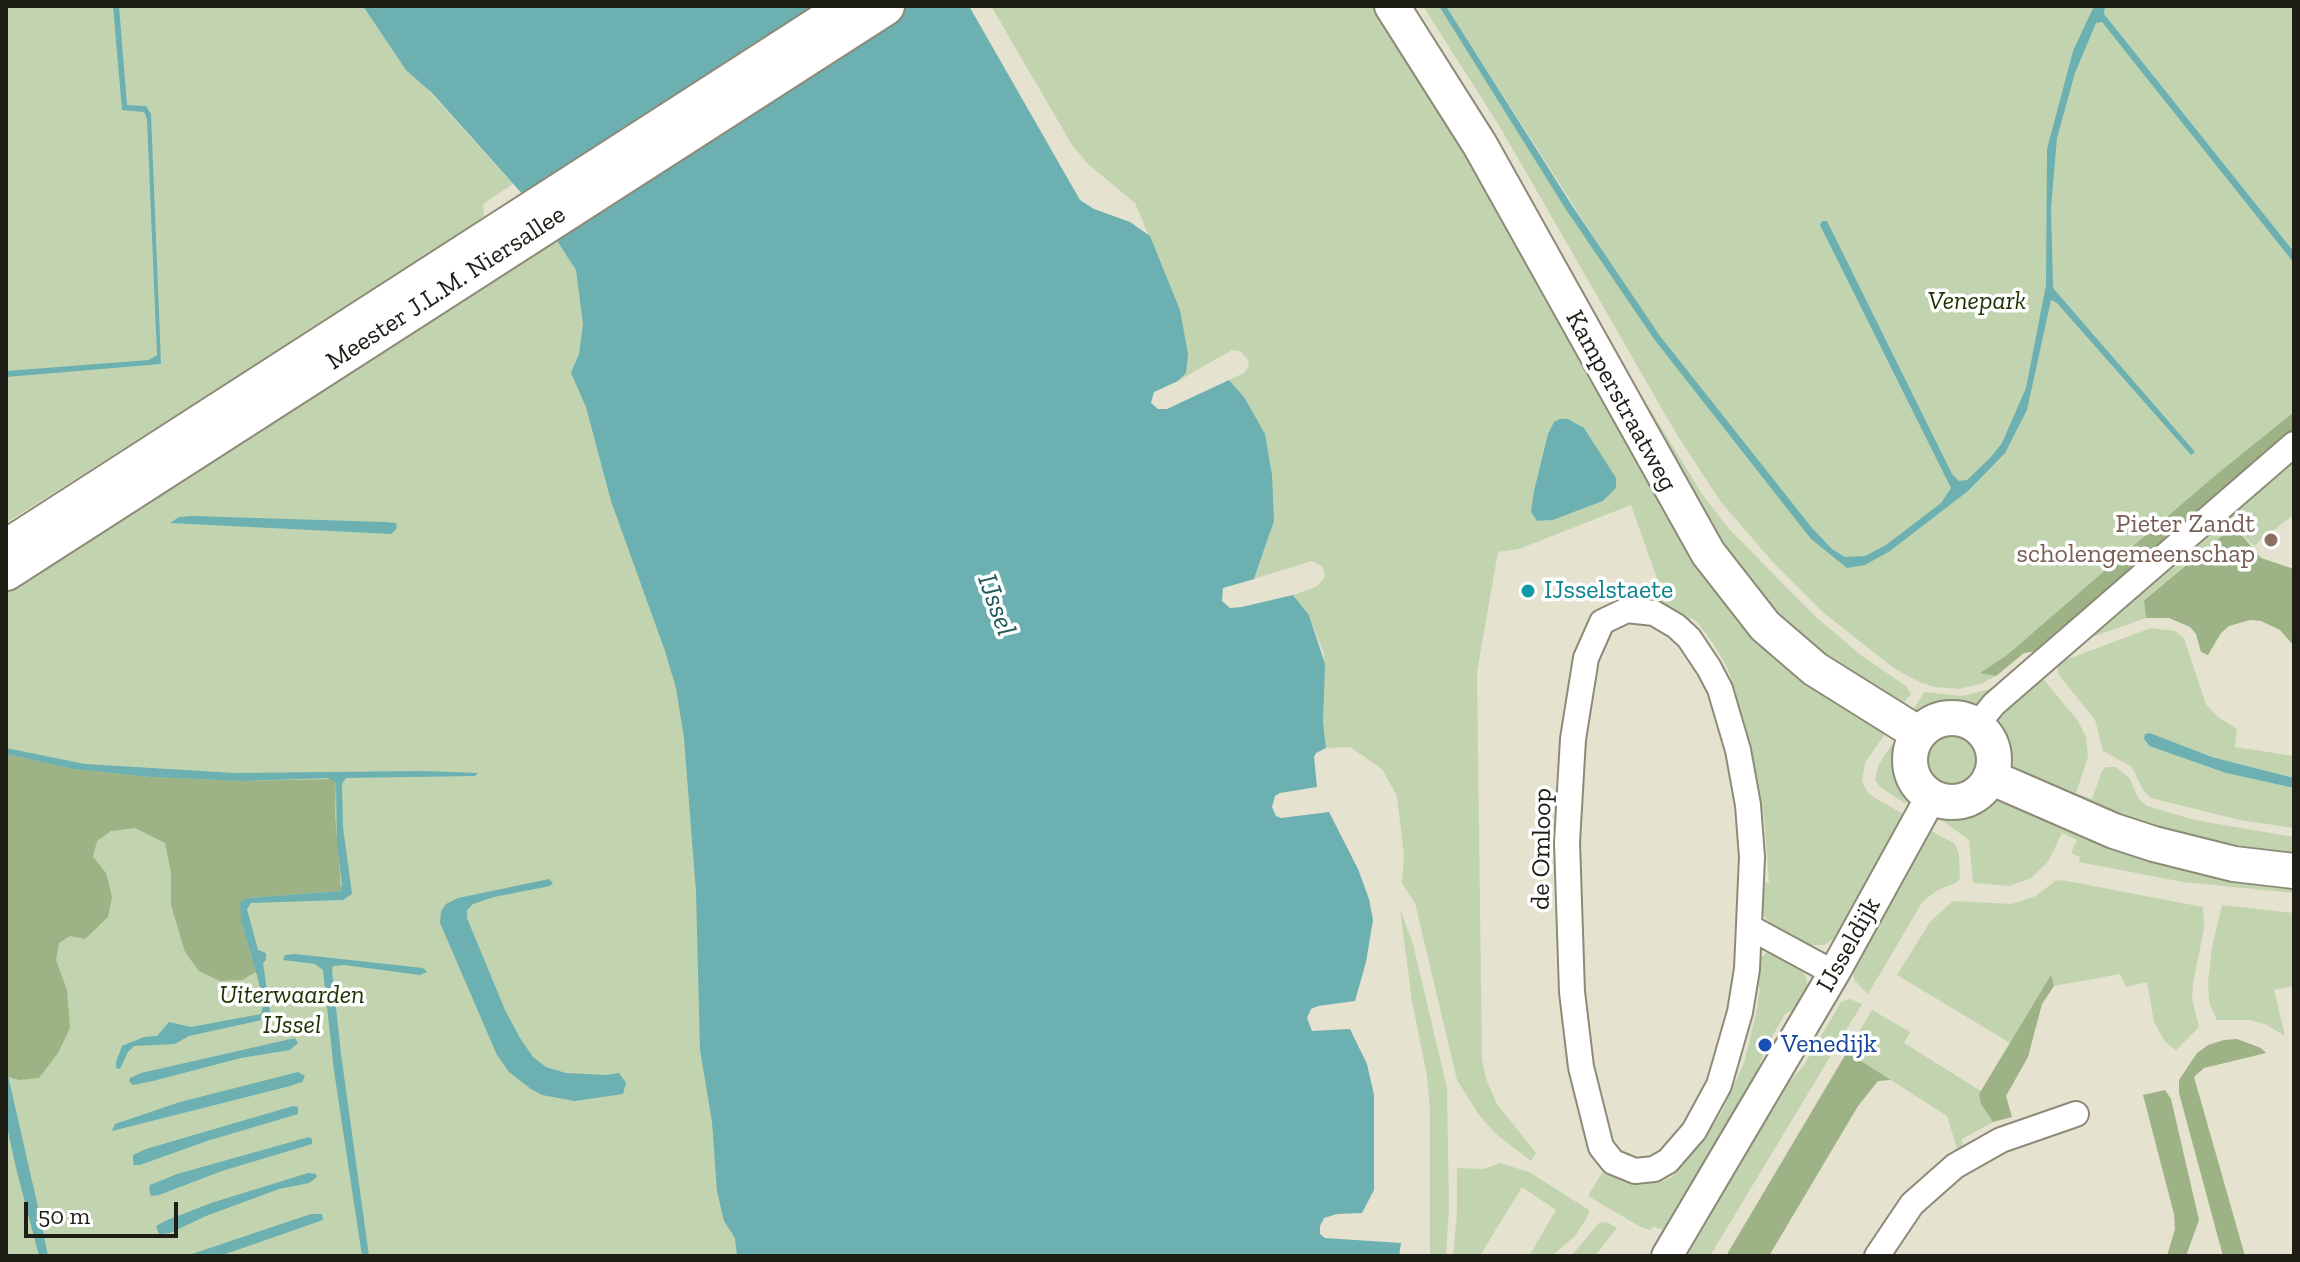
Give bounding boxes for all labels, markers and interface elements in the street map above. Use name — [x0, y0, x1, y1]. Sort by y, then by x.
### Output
street label: Meester J.L.M. Niersallee — [321, 199, 571, 377]
park label: Venepark — [1928, 286, 2026, 318]
street label: Kamperstraatweg — [1558, 305, 1684, 497]
place label: Pieter Zandt scholengemeenschap — [2017, 509, 2255, 570]
marker: Pieter Zandt scholengemeenschap — [2262, 531, 2280, 549]
water label: IJssel — [969, 570, 1023, 640]
place label: IJsselstaete — [1544, 575, 1673, 607]
marker: IJsselstaete — [1519, 582, 1537, 600]
street label: de Omloop — [1525, 788, 1559, 910]
street label: IJsseldijk — [1810, 892, 1888, 998]
park label: Uiterwaarden IJssel — [219, 980, 365, 1042]
place label: Venedijk — [1781, 1029, 1877, 1061]
marker: Venedijk — [1756, 1036, 1774, 1054]
scale bar — [28, 1186, 182, 1236]
text: 50 m — [38, 1201, 90, 1230]

